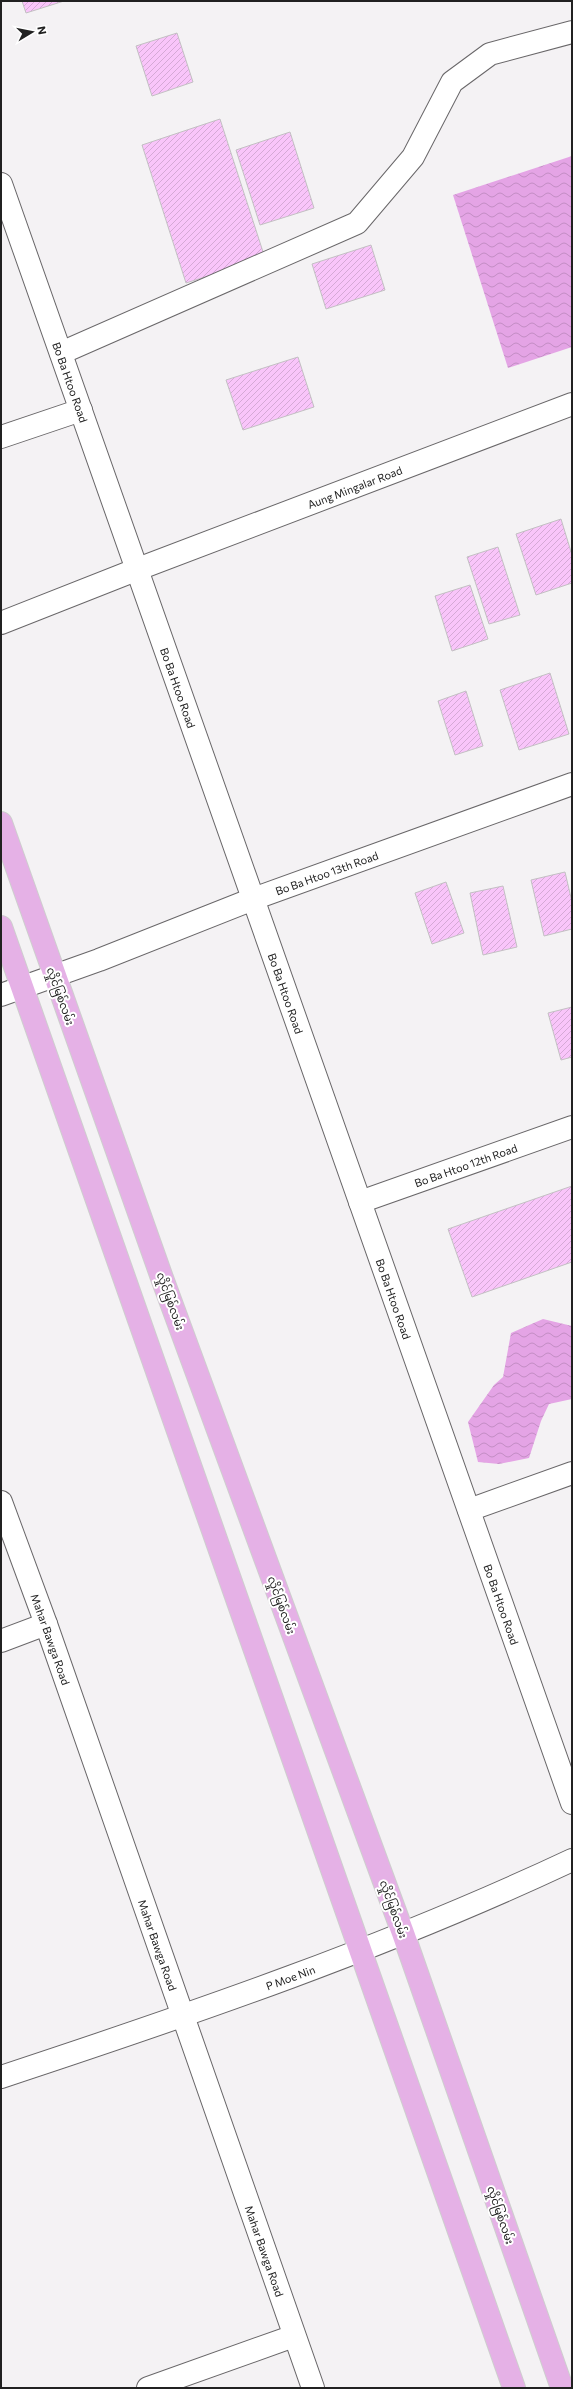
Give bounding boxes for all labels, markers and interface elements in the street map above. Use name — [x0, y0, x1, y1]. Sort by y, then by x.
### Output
north arrow — [12, 12, 52, 52]
text: N — [35, 25, 49, 35]
street label: Bo Ba Htoo Road — [51, 340, 91, 424]
street label: Aung Mingalar Road — [305, 463, 404, 511]
street label: Bo Ba Htoo Road — [158, 646, 199, 730]
street label: Bo Ba Htoo 13th Road — [273, 848, 380, 897]
street label: Bo Ba Htoo Road — [266, 951, 307, 1035]
street label: လှိုင်မြစ်လမ်း — [42, 965, 78, 1028]
street label: Bo Ba Htoo 12th Road — [412, 1140, 519, 1189]
street label: Bo Ba Htoo Road — [374, 1257, 414, 1341]
street label: လှိုင်မြစ်လမ်း — [152, 1270, 188, 1333]
street label: Bo Ba Htoo Road — [482, 1562, 522, 1646]
street label: လှိုင်မြစ်လမ်း — [263, 1574, 299, 1637]
street label: Mahar Bawga Road — [29, 1592, 73, 1686]
street label: လှိုင်မြစ်လမ်း — [375, 1878, 411, 1941]
street label: Mahar Bawga Road — [136, 1898, 180, 1992]
street label: P Moe Nin — [264, 1962, 317, 1992]
street label: လှိုင်မြစ်လမ်း — [482, 2184, 517, 2247]
street label: Mahar Bawga Road — [243, 2203, 287, 2298]

